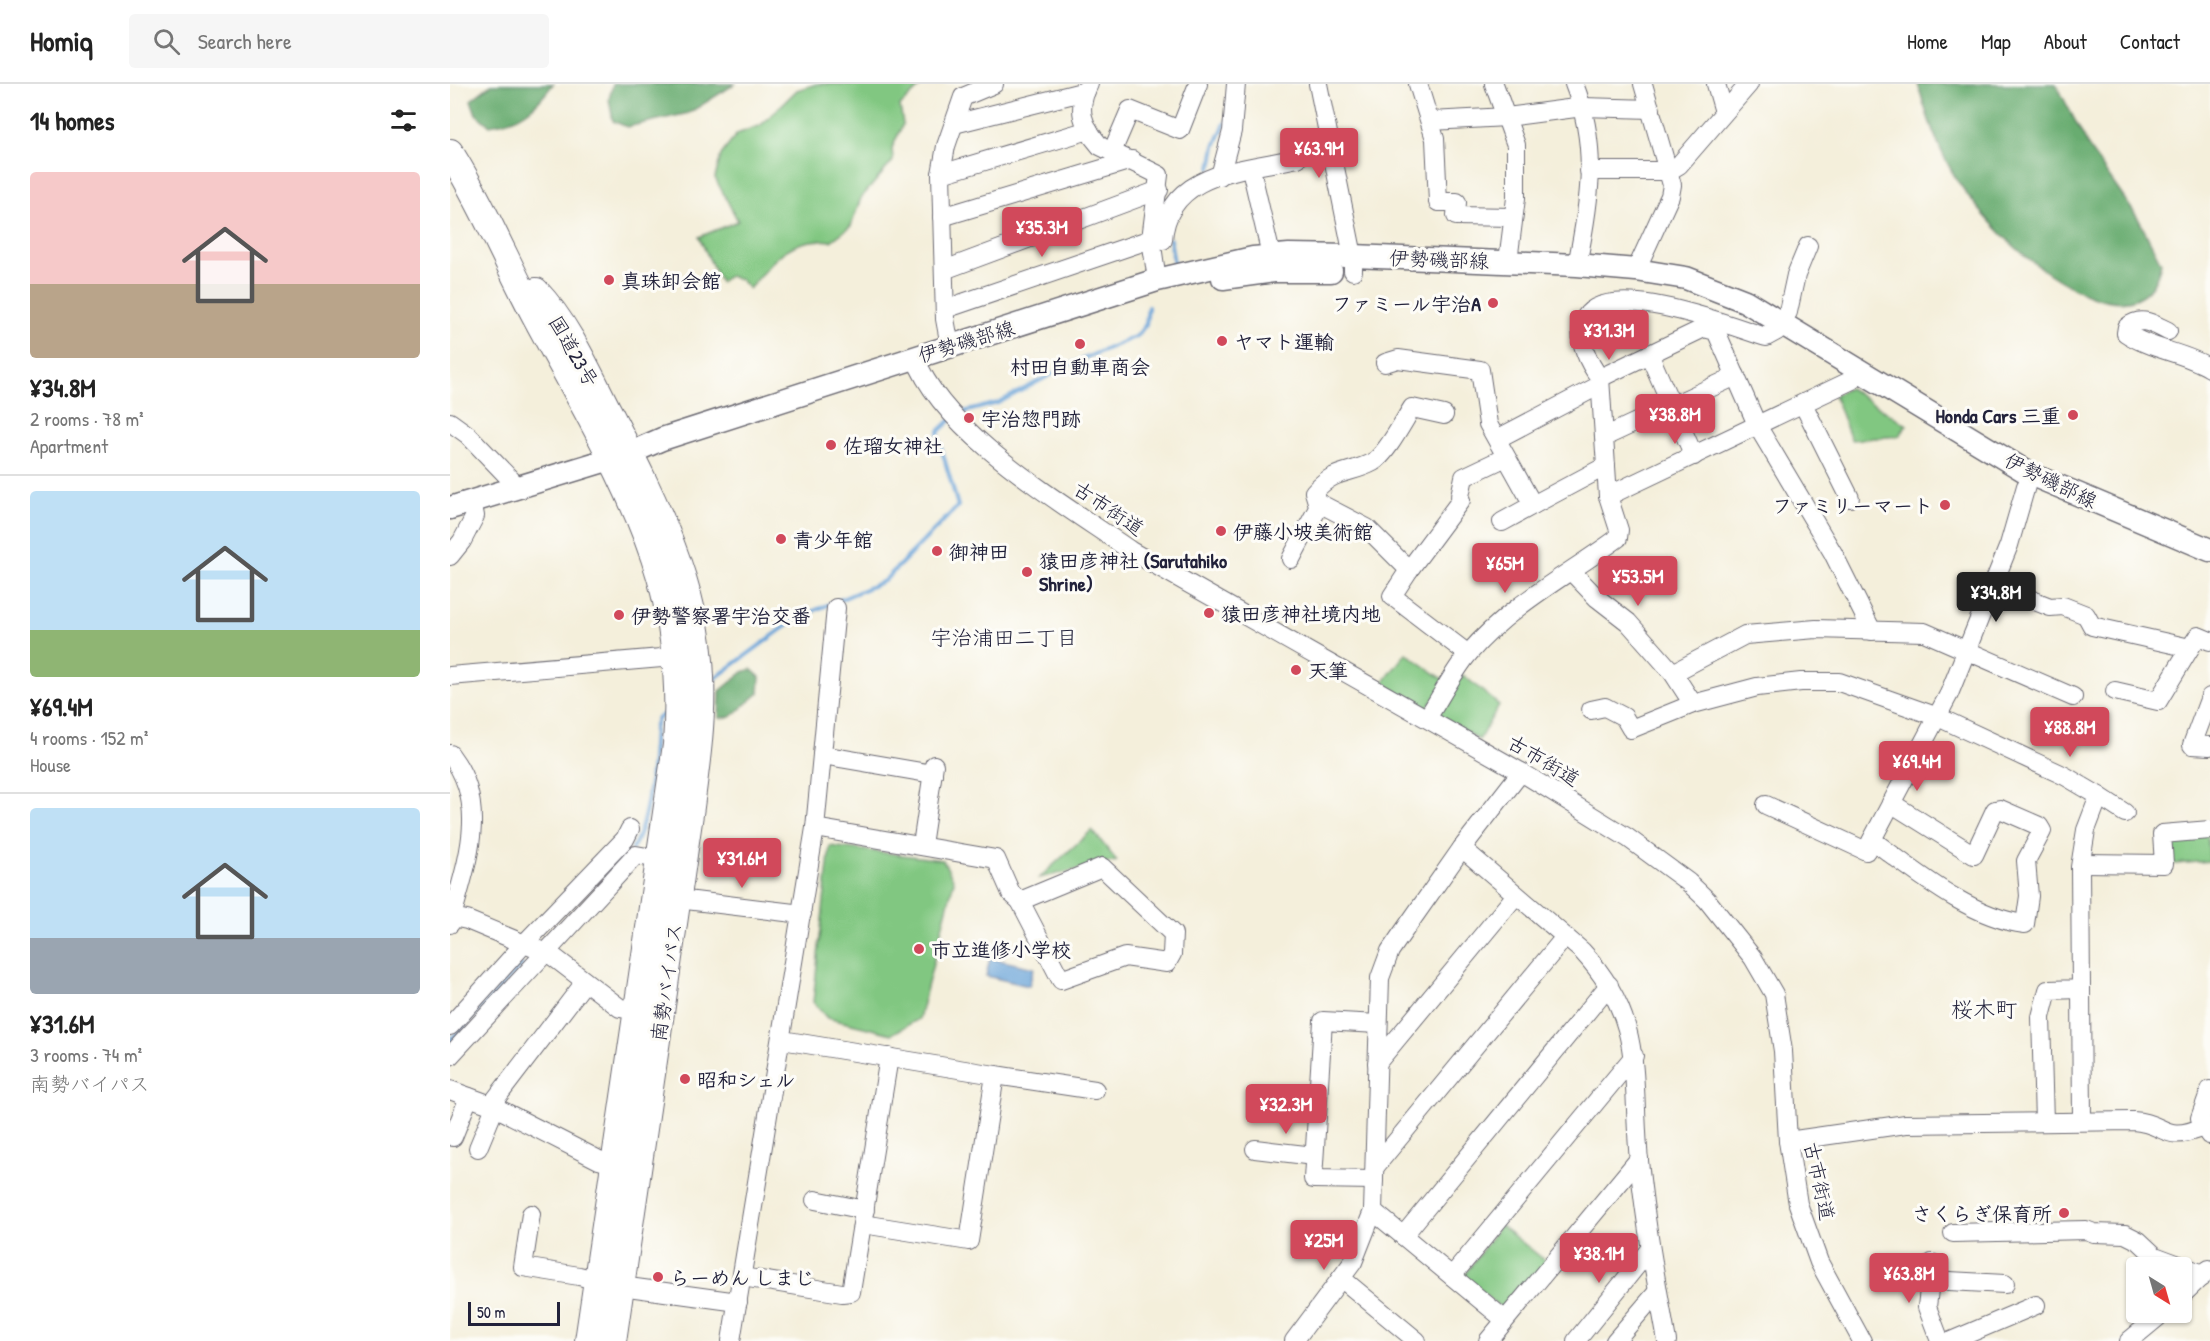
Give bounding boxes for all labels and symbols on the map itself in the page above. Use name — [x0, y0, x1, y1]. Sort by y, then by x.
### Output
pin: ¥63.9M — [1270, 128, 1368, 179]
pin: ¥35.3M — [993, 207, 1091, 258]
street label: 伊勢磯部線 — [1389, 244, 1489, 274]
place label: 真珠卸会館 — [621, 267, 721, 294]
marker: 真珠卸会館 — [602, 273, 616, 287]
place label: ファミール宇治A — [1332, 290, 1481, 317]
marker: ファミール宇治A — [1486, 296, 1500, 310]
street label: 国道23号 — [543, 310, 605, 392]
pin: ¥31.3M — [1560, 310, 1658, 361]
street label: 伊勢磯部線 — [914, 313, 1018, 369]
place label: ヤマト運輸 — [1234, 328, 1334, 355]
marker: ヤマト運輸 — [1215, 334, 1229, 348]
marker: 村田自動車商会 — [1073, 337, 1087, 351]
place label: 村田自動車商会 — [1010, 353, 1150, 380]
pin: ¥38.8M — [1626, 394, 1724, 445]
place label: Honda Cars 三重 — [1936, 402, 2061, 429]
place label: 宇治惣門跡 — [981, 405, 1081, 432]
marker: Honda Cars 三重 — [2066, 408, 2080, 422]
marker: 宇治惣門跡 — [962, 411, 976, 425]
place label: 佐瑠女神社 — [843, 432, 943, 459]
marker: 佐瑠女神社 — [824, 438, 838, 452]
street label: 伊勢磯部線 — [2000, 446, 2102, 514]
street label: 古市街道 — [1068, 474, 1150, 542]
place label: ファミリーマート — [1772, 492, 1933, 519]
marker: ファミリーマート — [1938, 498, 1952, 512]
place label: 伊藤小坡美術館 — [1233, 518, 1373, 545]
marker: 伊藤小坡美術館 — [1214, 524, 1228, 538]
place label: 青少年館 — [793, 526, 873, 553]
marker: 青少年館 — [774, 532, 788, 546]
place label: 御神田 — [949, 538, 1009, 565]
pin: ¥65M — [1469, 543, 1541, 594]
marker: 御神田 — [930, 544, 944, 558]
place label: 猿田彦神社 (Sarutahiko Shrine) — [1039, 547, 1227, 597]
pin: ¥53.5M — [1589, 556, 1687, 607]
marker: 猿田彦神社 (Sarutahiko Shrine) — [1020, 565, 1034, 579]
pin: ¥34.8M — [1947, 572, 2045, 623]
place label: 猿田彦神社境内地 — [1221, 600, 1381, 627]
place label: 伊勢警察署宇治交番 — [631, 602, 811, 629]
marker: 猿田彦神社境内地 — [1202, 606, 1216, 620]
marker: 伊勢警察署宇治交番 — [612, 608, 626, 622]
district label: 宇治浦田二丁目 — [931, 623, 1078, 652]
place label: 天筆 — [1308, 657, 1348, 684]
marker: 天筆 — [1289, 663, 1303, 677]
pin: ¥88.8M — [2021, 707, 2119, 758]
street label: 古市街道 — [1503, 728, 1585, 792]
pin: ¥69.4M — [1868, 741, 1966, 792]
pin: ¥31.6M — [693, 838, 791, 889]
street label: 南勢バイパス — [644, 921, 688, 1043]
place label: 市立進修小学校 — [931, 936, 1071, 963]
marker: 市立進修小学校 — [912, 942, 926, 956]
district label: 桜木町 — [1951, 994, 2017, 1024]
place label: 昭和シェル — [697, 1066, 795, 1093]
marker: 昭和シェル — [678, 1072, 692, 1086]
pin: ¥32.3M — [1237, 1084, 1335, 1135]
street label: 古市街道 — [1798, 1139, 1842, 1223]
place label: さくらぎ保育所 — [1912, 1200, 2052, 1227]
marker: さくらぎ保育所 — [2057, 1206, 2071, 1220]
pin: ¥25M — [1288, 1220, 1360, 1271]
pin: ¥38.1M — [1550, 1233, 1648, 1284]
pin: ¥63.8M — [1860, 1253, 1958, 1304]
north arrow — [2126, 1257, 2192, 1323]
place label: らーめん しまじ — [670, 1264, 815, 1291]
marker: らーめん しまじ — [651, 1270, 665, 1284]
scale bar — [468, 1299, 560, 1326]

